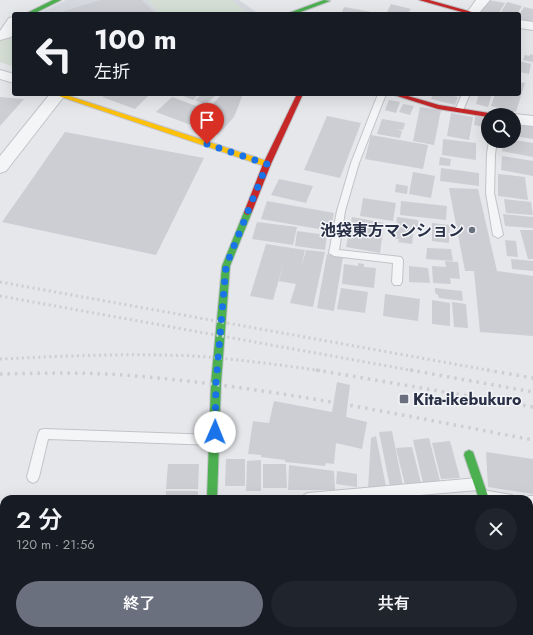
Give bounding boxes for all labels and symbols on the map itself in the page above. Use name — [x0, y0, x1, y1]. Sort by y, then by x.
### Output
pin — [190, 103, 224, 144]
place label: 池袋東方マンション — [320, 219, 464, 242]
marker: 池袋東方マンション — [467, 225, 477, 235]
place label: Kita-ikebukuro — [413, 388, 522, 411]
marker: Kita-ikebukuro — [398, 393, 410, 405]
position arrow — [194, 411, 236, 453]

